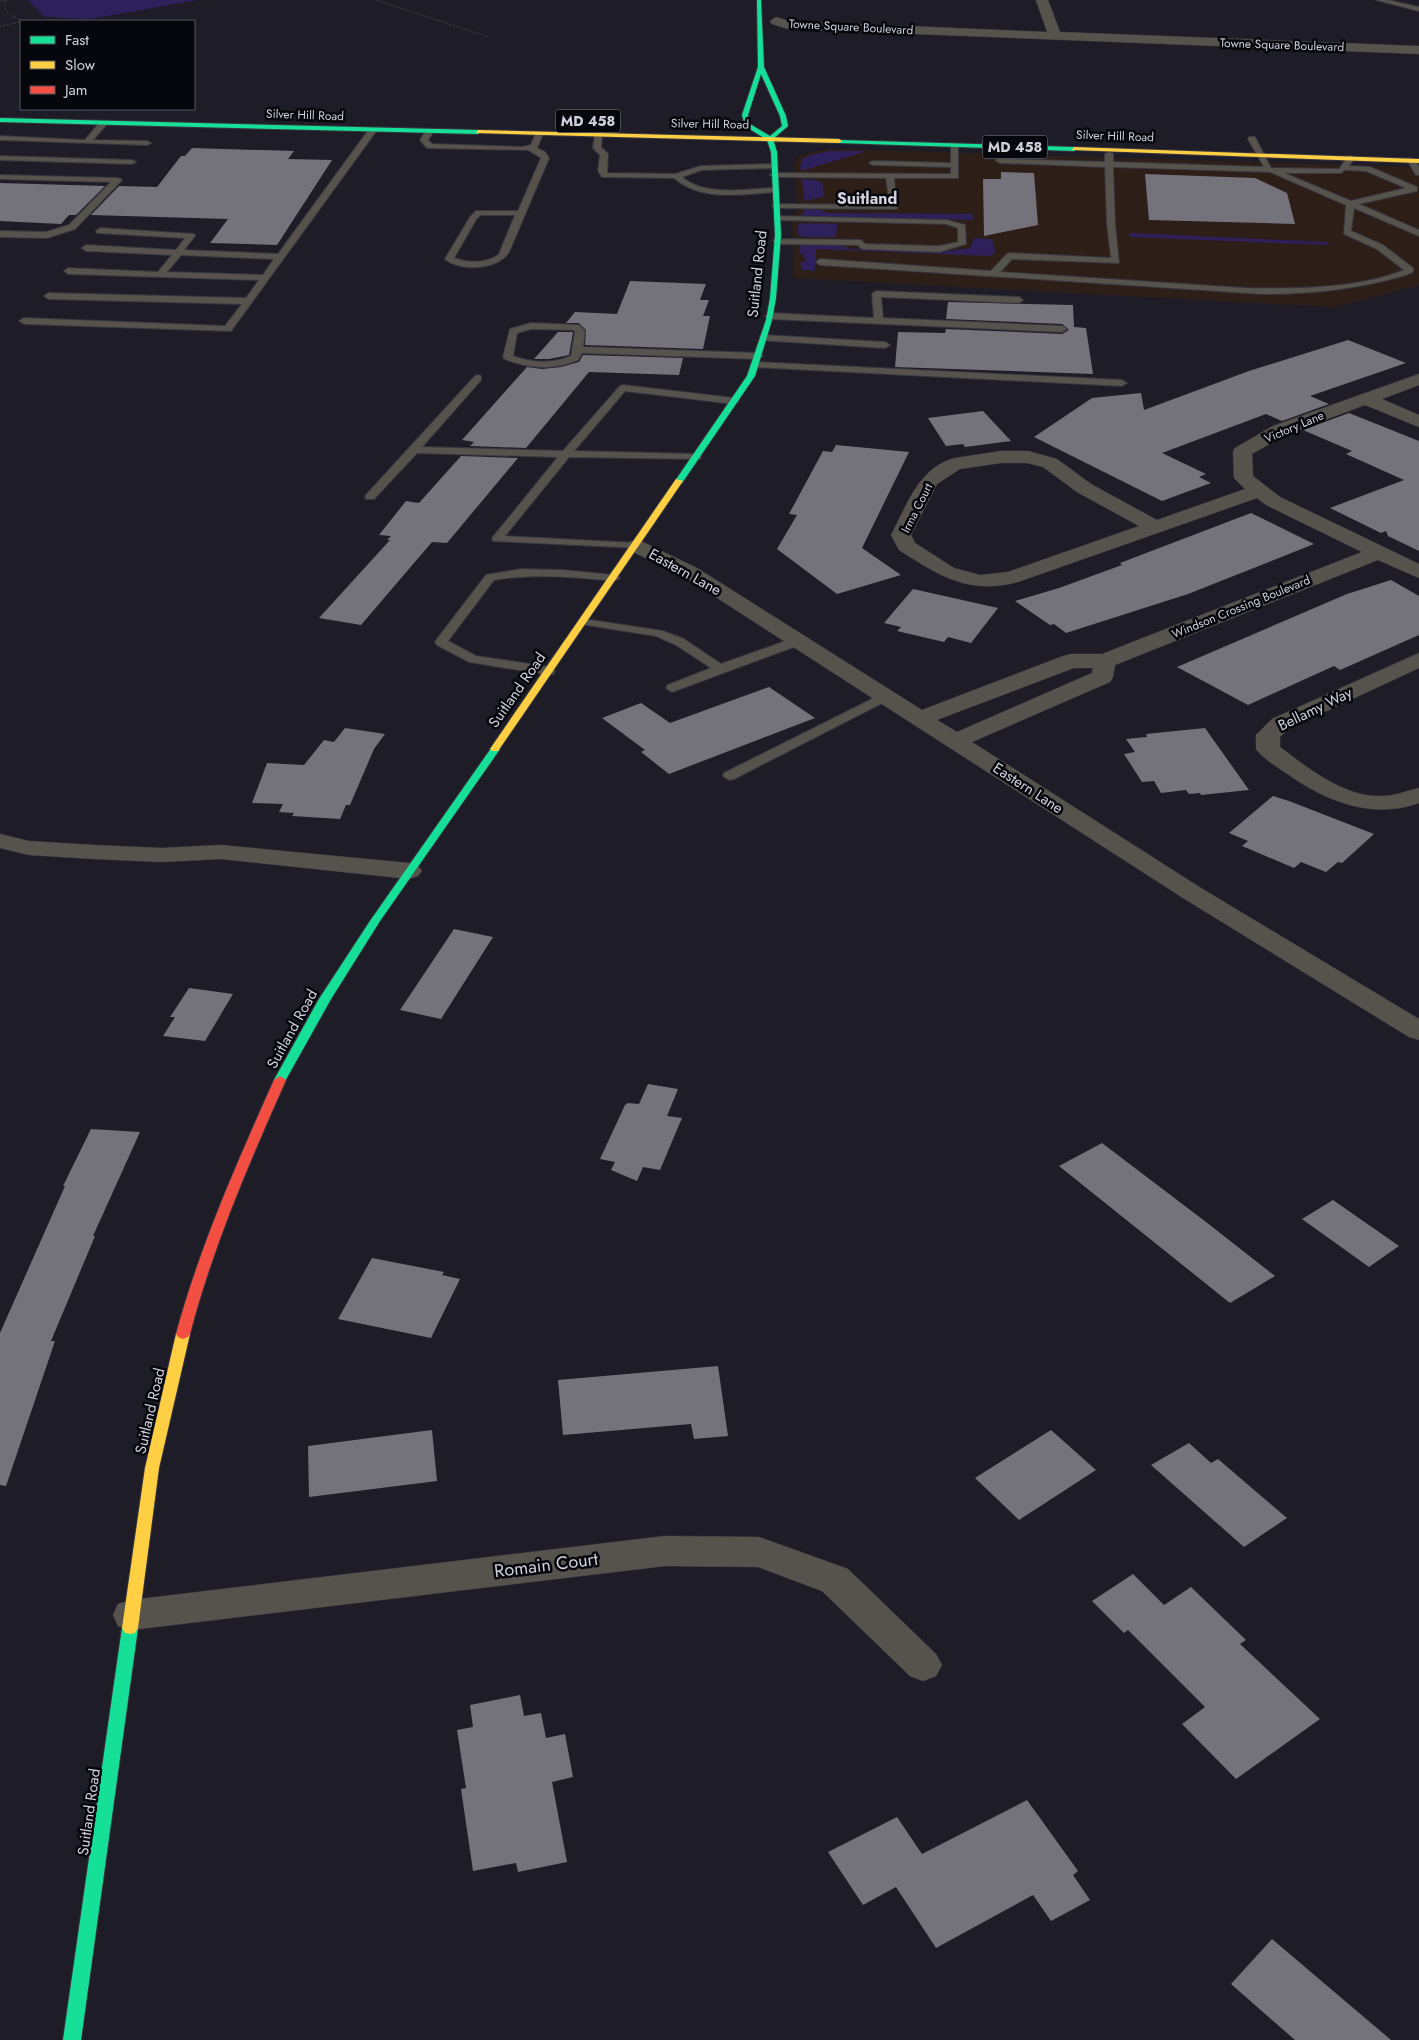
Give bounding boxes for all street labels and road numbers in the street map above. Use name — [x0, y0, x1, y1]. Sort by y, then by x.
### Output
street label: Towne Square Boulevard — [788, 15, 914, 39]
street label: Towne Square Boulevard — [1219, 34, 1345, 56]
street label: Silver Hill Road — [266, 105, 344, 125]
road number: MD 458 — [556, 110, 620, 132]
street label: Silver Hill Road — [671, 114, 749, 134]
street label: Silver Hill Road — [1076, 126, 1154, 146]
road number: MD 458 — [982, 136, 1048, 158]
street label: Suitland Road — [741, 229, 773, 319]
street label: Victory Lane — [1261, 406, 1327, 448]
street label: Irma Court — [897, 480, 937, 536]
street label: Eastern Lane — [645, 543, 726, 601]
street label: Windson Crossing Boulevard — [1169, 571, 1313, 643]
street label: Suitland Road — [483, 648, 551, 732]
street label: Bellamy Way — [1274, 681, 1356, 736]
street label: Eastern Lane — [988, 757, 1068, 819]
street label: Suitland Road — [261, 985, 323, 1073]
street label: Suitland Road — [129, 1366, 171, 1456]
street label: Romain Court — [493, 1546, 600, 1584]
street label: Suitland Road — [72, 1767, 106, 1857]

